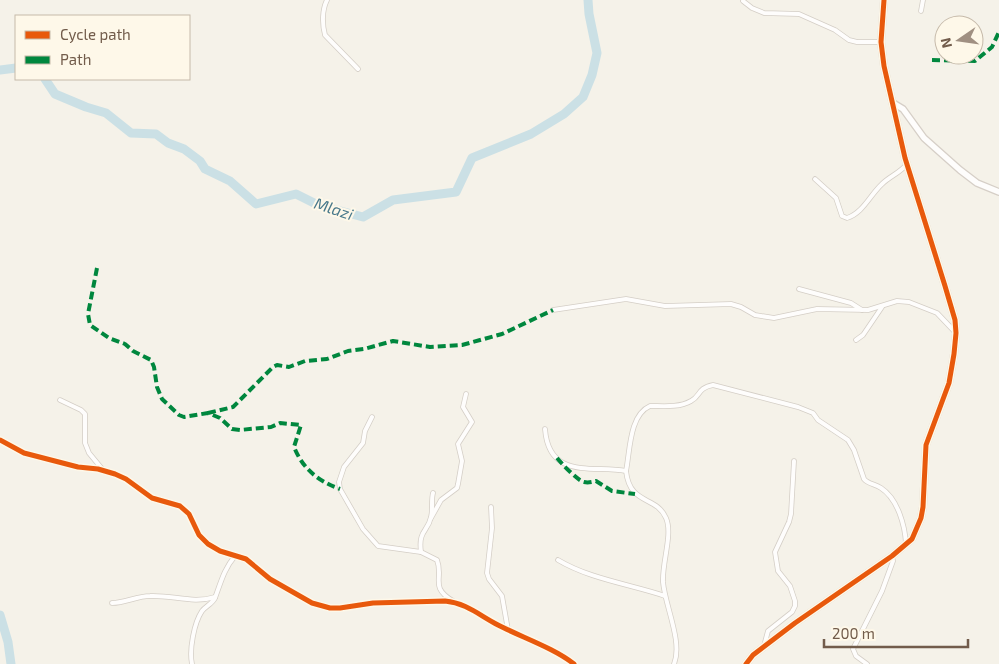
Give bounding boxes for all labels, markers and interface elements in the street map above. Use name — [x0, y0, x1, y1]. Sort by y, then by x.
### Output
legend — [15, 15, 190, 80]
north arrow — [934, 15, 984, 65]
text: Cycle path — [60, 25, 131, 43]
text: N — [936, 36, 955, 50]
text: Path — [60, 50, 91, 68]
water label: Mlazi — [312, 193, 356, 223]
scale bar — [824, 616, 968, 648]
text: 200 m — [832, 624, 875, 642]

